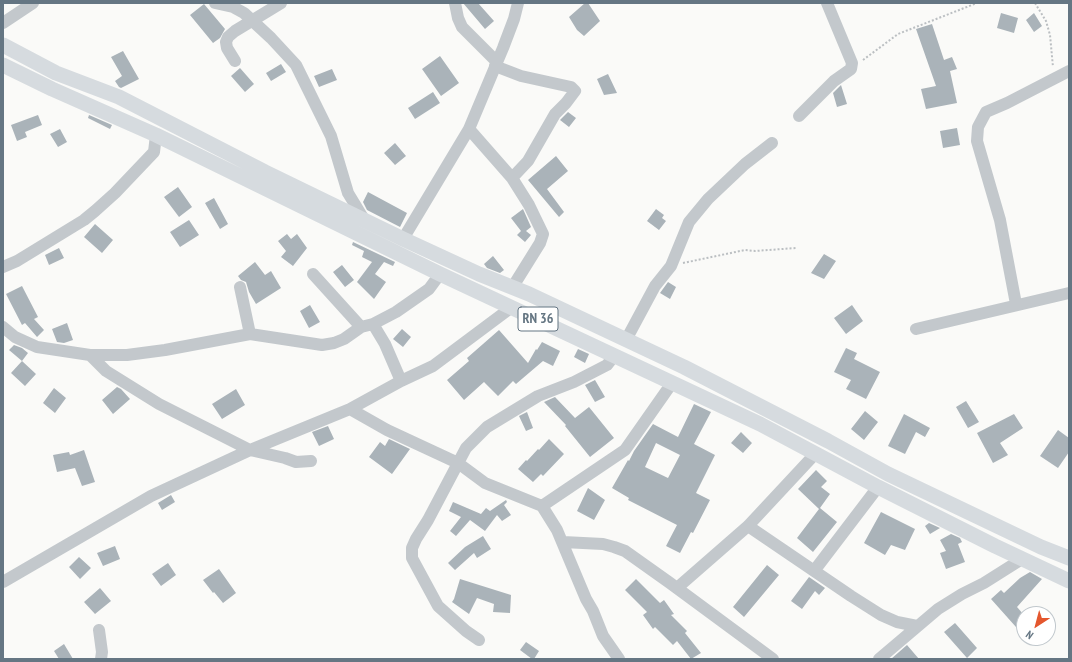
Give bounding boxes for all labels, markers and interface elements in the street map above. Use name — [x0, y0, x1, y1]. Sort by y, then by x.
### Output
road number: RN 36 — [518, 307, 558, 331]
north arrow — [1016, 606, 1056, 646]
text: N — [1023, 627, 1036, 642]

